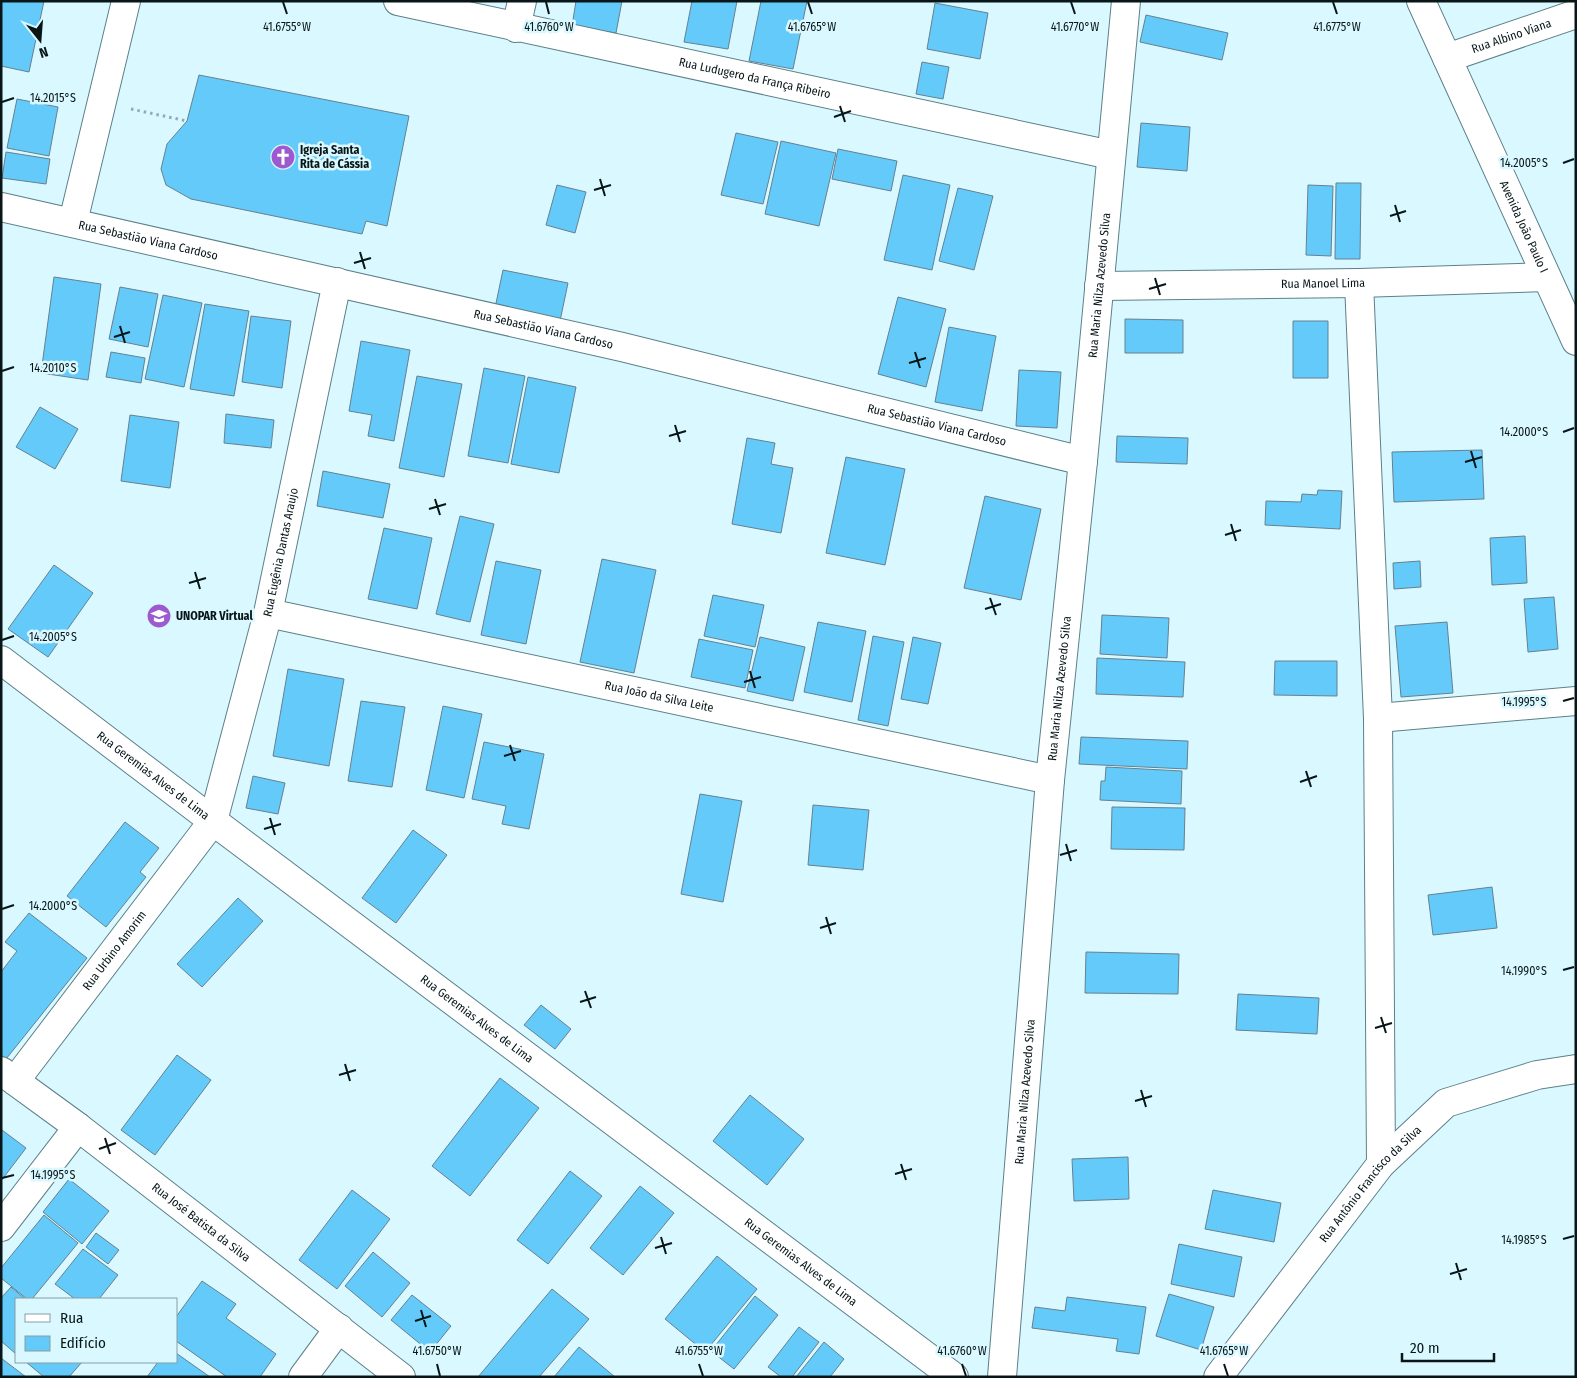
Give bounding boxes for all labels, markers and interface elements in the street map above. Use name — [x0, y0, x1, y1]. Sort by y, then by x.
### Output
north arrow — [15, 15, 65, 65]
street label: Rua Albino Viana — [1470, 16, 1553, 56]
text: 41.6755°W — [263, 20, 311, 34]
text: 41.6760°W — [524, 20, 574, 34]
text: 41.6765°W — [788, 20, 836, 34]
text: 41.6770°W — [1051, 20, 1099, 34]
text: 41.6775°W — [1313, 20, 1361, 34]
text: N — [37, 43, 50, 61]
street label: Rua Ludugero da França Ribeiro — [678, 55, 832, 101]
text: 14.2015°S — [30, 91, 76, 105]
place label: Igreja Santa Rita de Cássia — [300, 143, 369, 171]
church icon: Igreja Santa Rita de Cássia — [270, 144, 296, 170]
text: 14.2005°S — [1500, 156, 1548, 170]
street label: Avenida João Paulo I — [1497, 178, 1551, 275]
street label: Rua Maria Nilza Azevedo Silva — [1086, 212, 1113, 359]
street label: Rua Sebastião Viana Cardoso — [77, 218, 219, 263]
street label: Rua Manoel Lima — [1281, 276, 1365, 291]
street label: Rua Sebastião Viana Cardoso — [472, 307, 615, 352]
text: 14.2010°S — [30, 361, 76, 375]
street label: Rua Sebastião Viana Cardoso — [866, 401, 1008, 449]
text: 14.2000°S — [1500, 425, 1548, 439]
street label: Rua Eugênia Dantas Araujo — [260, 487, 301, 618]
school or university icon: UNOPAR Virtual — [146, 603, 172, 629]
place label: UNOPAR Virtual — [176, 609, 253, 623]
street label: Rua Maria Nilza Azevedo Silva — [1045, 615, 1074, 762]
text: 14.2005°S — [29, 630, 77, 644]
street label: Rua João da Silva Leite — [603, 678, 715, 715]
text: 14.1995°S — [1501, 695, 1547, 709]
street label: Rua Geremias Alves de Lima — [94, 728, 212, 823]
text: 14.2000°S — [29, 899, 77, 913]
street label: Rua Urbino Amorim — [80, 908, 149, 993]
text: 14.1990°S — [1501, 964, 1547, 978]
street label: Rua Geremias Alves de Lima — [418, 972, 536, 1066]
street label: Rua Maria Nilza Azevedo Silva — [1012, 1019, 1038, 1165]
street label: Rua Antônio Francisco da Silva — [1317, 1123, 1424, 1245]
text: 14.1995°S — [30, 1168, 76, 1182]
street label: Rua José Batista da Silva — [149, 1180, 253, 1265]
street label: Rua Geremias Alves de Lima — [742, 1215, 860, 1309]
text: 14.1985°S — [1501, 1233, 1547, 1247]
legend — [15, 1298, 178, 1363]
text: Rua — [60, 1309, 83, 1327]
scale bar — [1402, 1330, 1494, 1362]
text: Edifício — [60, 1334, 106, 1352]
text: 20 m — [1410, 1339, 1440, 1357]
text: 41.6750°W — [412, 1344, 462, 1358]
text: 41.6755°W — [675, 1344, 723, 1358]
text: 41.6760°W — [937, 1344, 987, 1358]
text: 41.6765°W — [1200, 1344, 1248, 1358]

